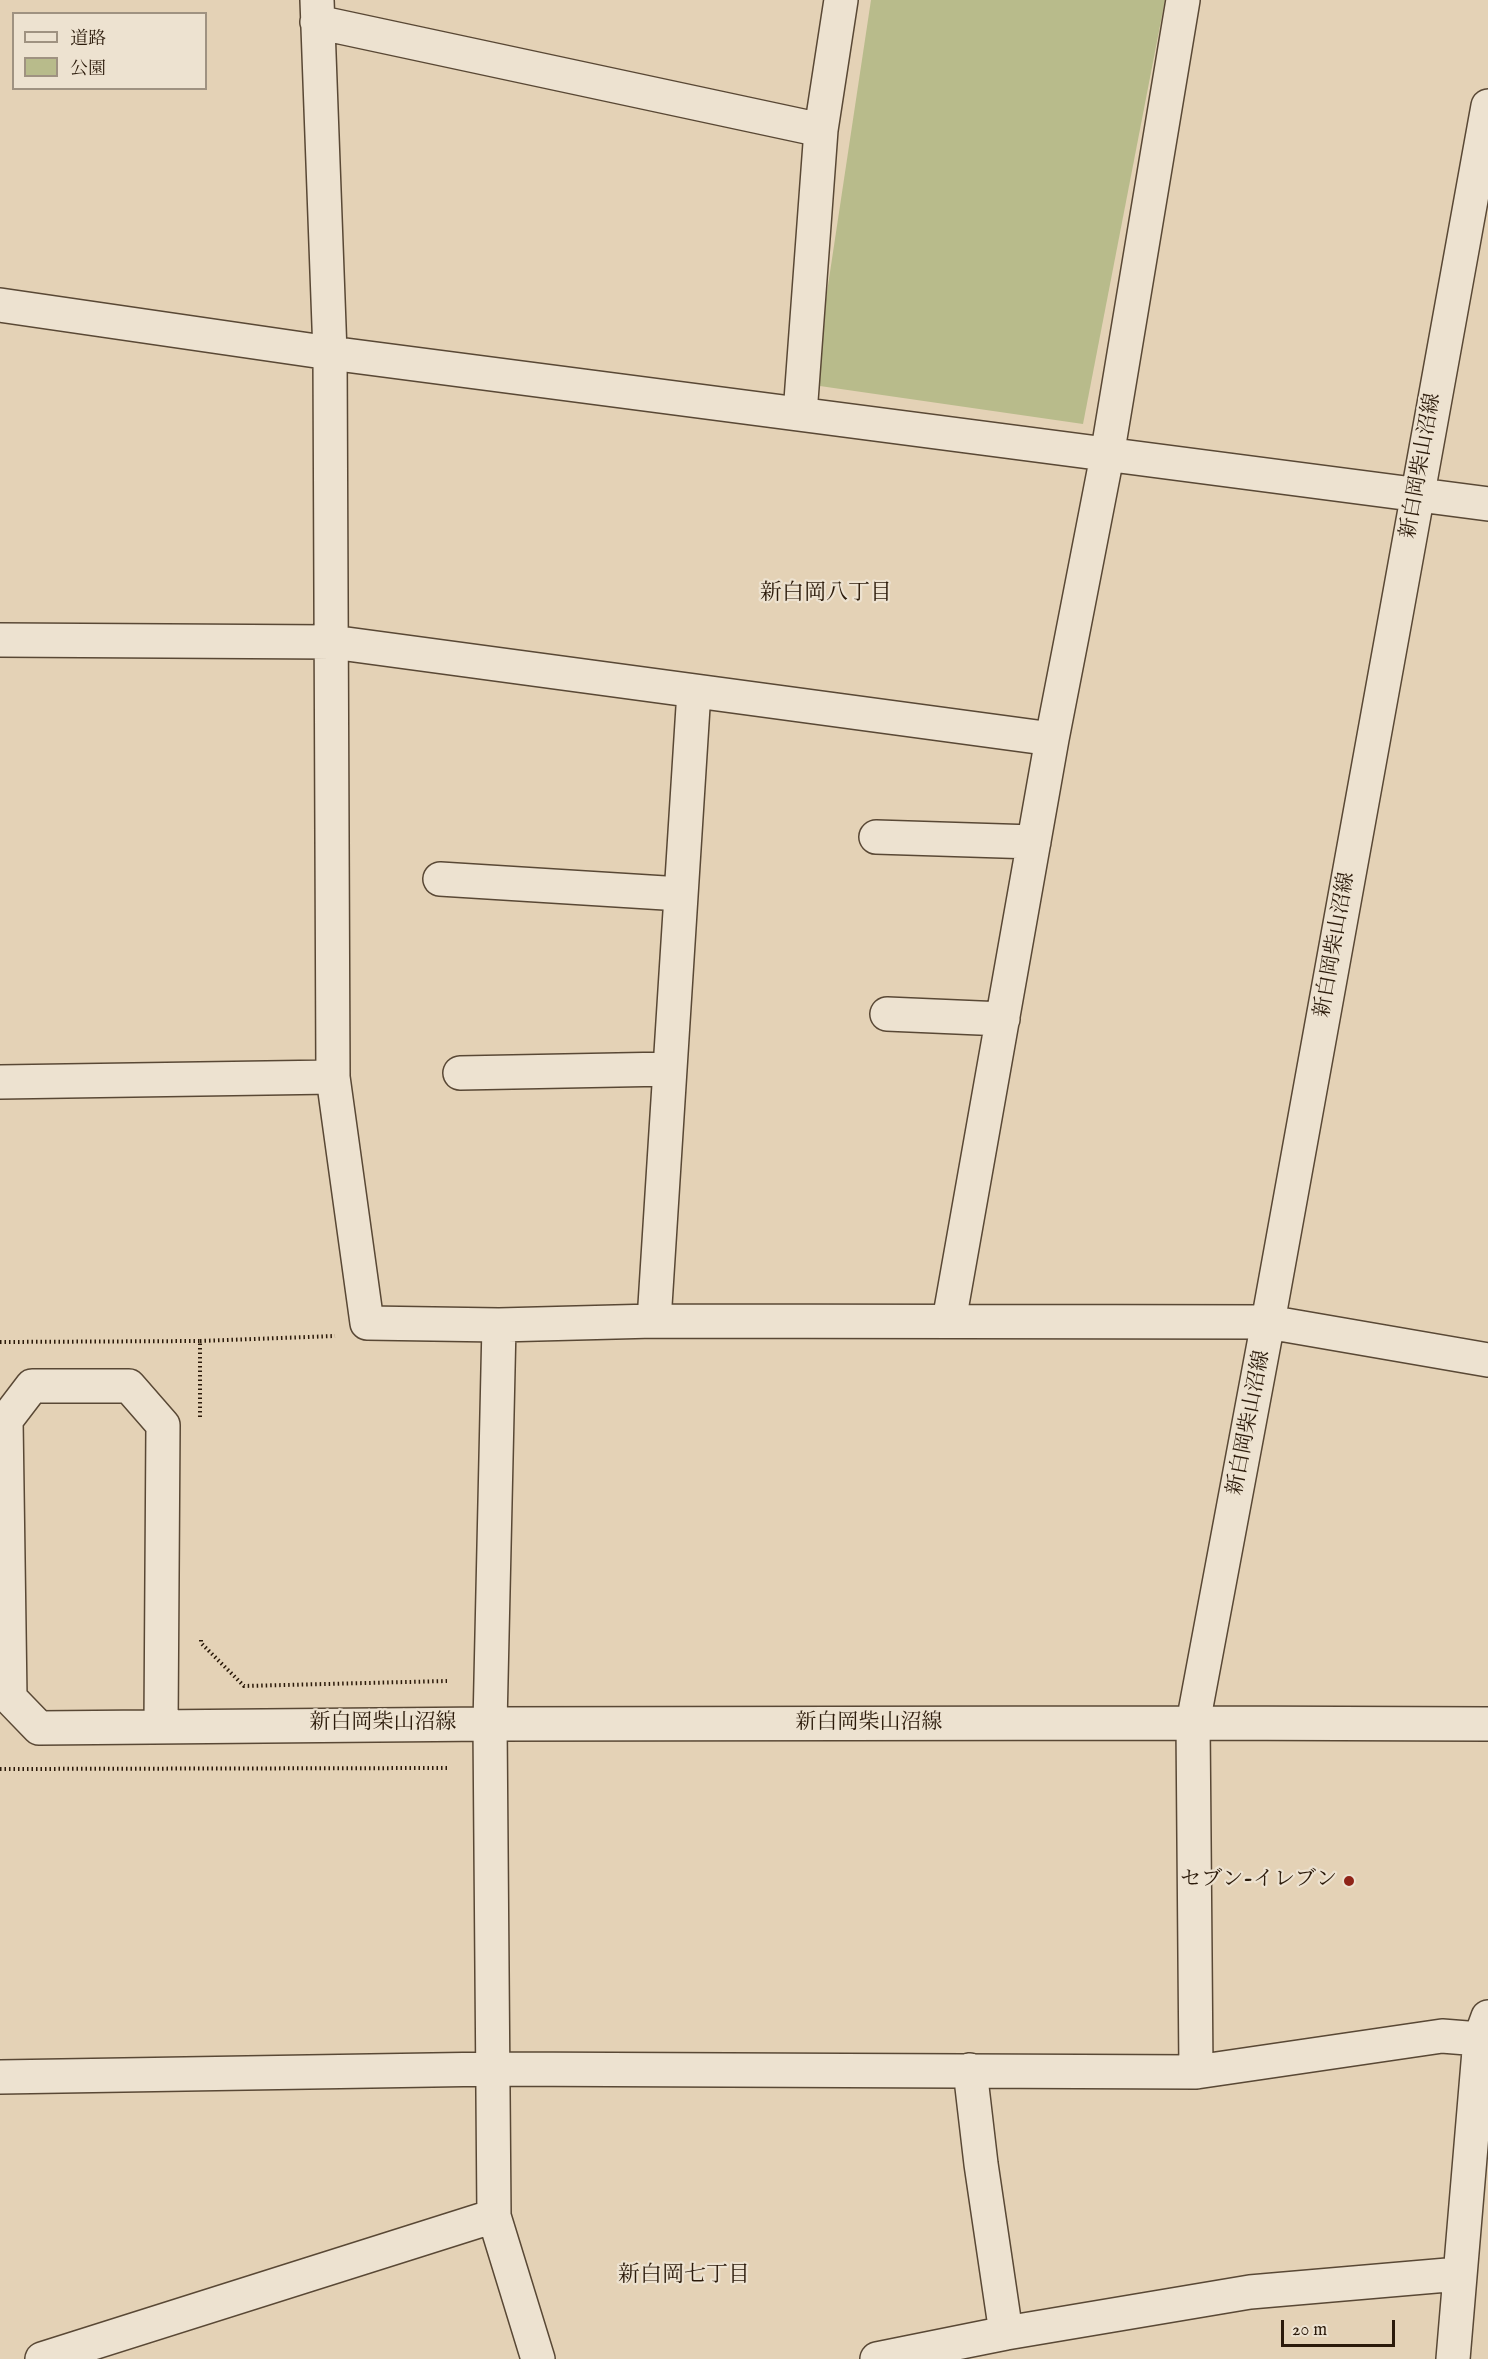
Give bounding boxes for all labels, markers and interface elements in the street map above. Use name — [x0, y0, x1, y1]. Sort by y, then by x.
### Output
legend — [12, 12, 207, 90]
text: 道路 — [70, 28, 106, 51]
text: 公園 — [70, 58, 106, 81]
street label: 新白岡柴山沼線 — [1397, 391, 1447, 541]
district label: 新白岡八丁目 — [760, 581, 892, 607]
street label: 新白岡柴山沼線 — [1311, 870, 1361, 1020]
street label: 新白岡柴山沼線 — [1224, 1348, 1276, 1498]
street label: 新白岡柴山沼線 — [310, 1711, 456, 1737]
street label: 新白岡柴山沼線 — [796, 1711, 942, 1737]
place label: セブン-イレブン — [1180, 1868, 1337, 1894]
marker: セブン-イレブン — [1342, 1874, 1356, 1888]
district label: 新白岡七丁目 — [618, 2263, 750, 2289]
scale bar — [1284, 2308, 1398, 2346]
text: 20 m — [1292, 2319, 1327, 2342]

